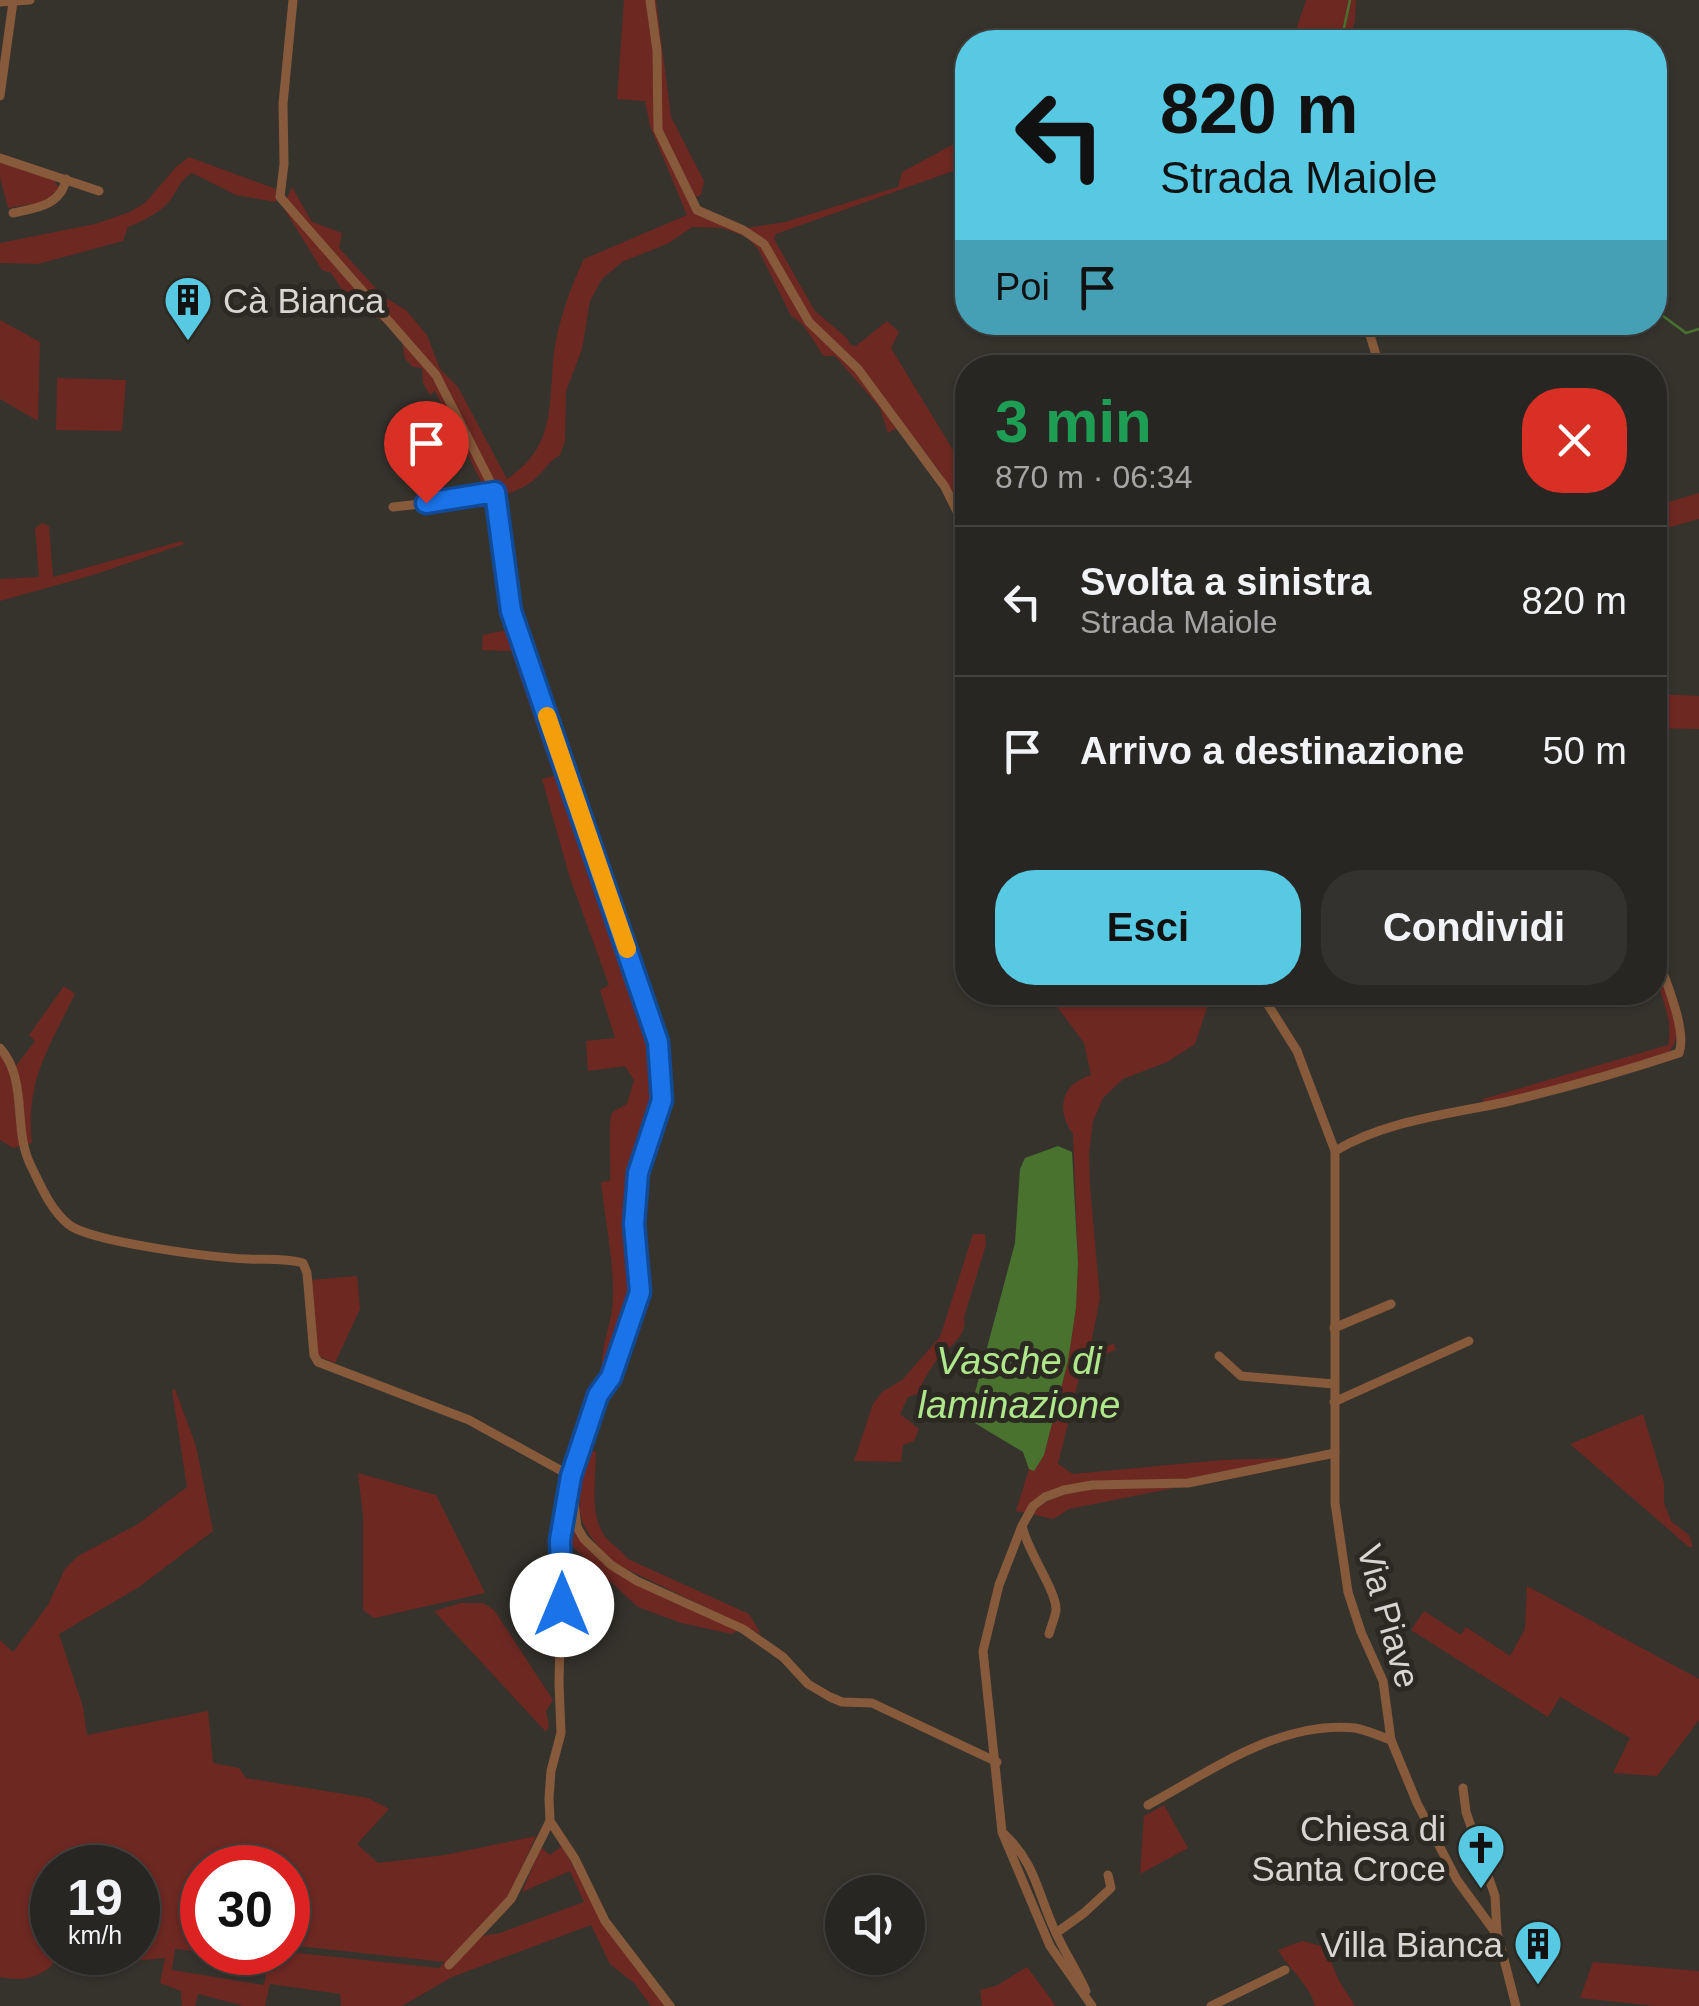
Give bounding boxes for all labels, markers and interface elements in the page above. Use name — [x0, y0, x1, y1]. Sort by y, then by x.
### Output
icon: left — [995, 70, 1125, 200]
text: 820 m — [1160, 70, 1358, 148]
text: Strada Maiole — [1160, 152, 1438, 203]
icon: arrive — [1070, 260, 1125, 315]
text: Poi — [995, 266, 1050, 308]
building icon: Cà Bianca — [162, 274, 214, 342]
place label: Cà Bianca — [223, 281, 385, 320]
text: 3 min — [995, 388, 1152, 455]
button: close — [1522, 388, 1627, 493]
pin — [384, 401, 469, 504]
icon: arrive — [399, 416, 454, 471]
text: 870 m · 06:34 — [995, 459, 1192, 495]
text: Svolta a sinistra — [1080, 561, 1371, 603]
icon: left — [995, 574, 1050, 629]
text: 820 m — [1521, 580, 1627, 622]
text: Strada Maiole — [1080, 604, 1277, 640]
icon: arrive — [995, 724, 1050, 779]
text: Arrivo a destinazione — [1080, 730, 1464, 772]
text: 50 m — [1543, 730, 1627, 772]
button: Esci — [995, 870, 1301, 985]
button: Condividi — [1321, 870, 1627, 985]
water label: Vasche di laminazione — [918, 1340, 1120, 1426]
street label: Via Piave — [1350, 1540, 1428, 1692]
position arrow — [510, 1553, 614, 1657]
place label: Chiesa di Santa Croce — [1251, 1809, 1446, 1888]
church icon: Chiesa di Santa Croce — [1455, 1822, 1507, 1890]
speed limit sign: 30 — [180, 1845, 310, 1975]
text: 19 — [67, 1870, 123, 1926]
map controls — [825, 1875, 925, 1975]
button: sound — [825, 1875, 925, 1975]
building icon: Villa Bianca — [1512, 1918, 1564, 1986]
text: km/h — [68, 1921, 122, 1949]
place label: Villa Bianca — [1321, 1925, 1504, 1964]

